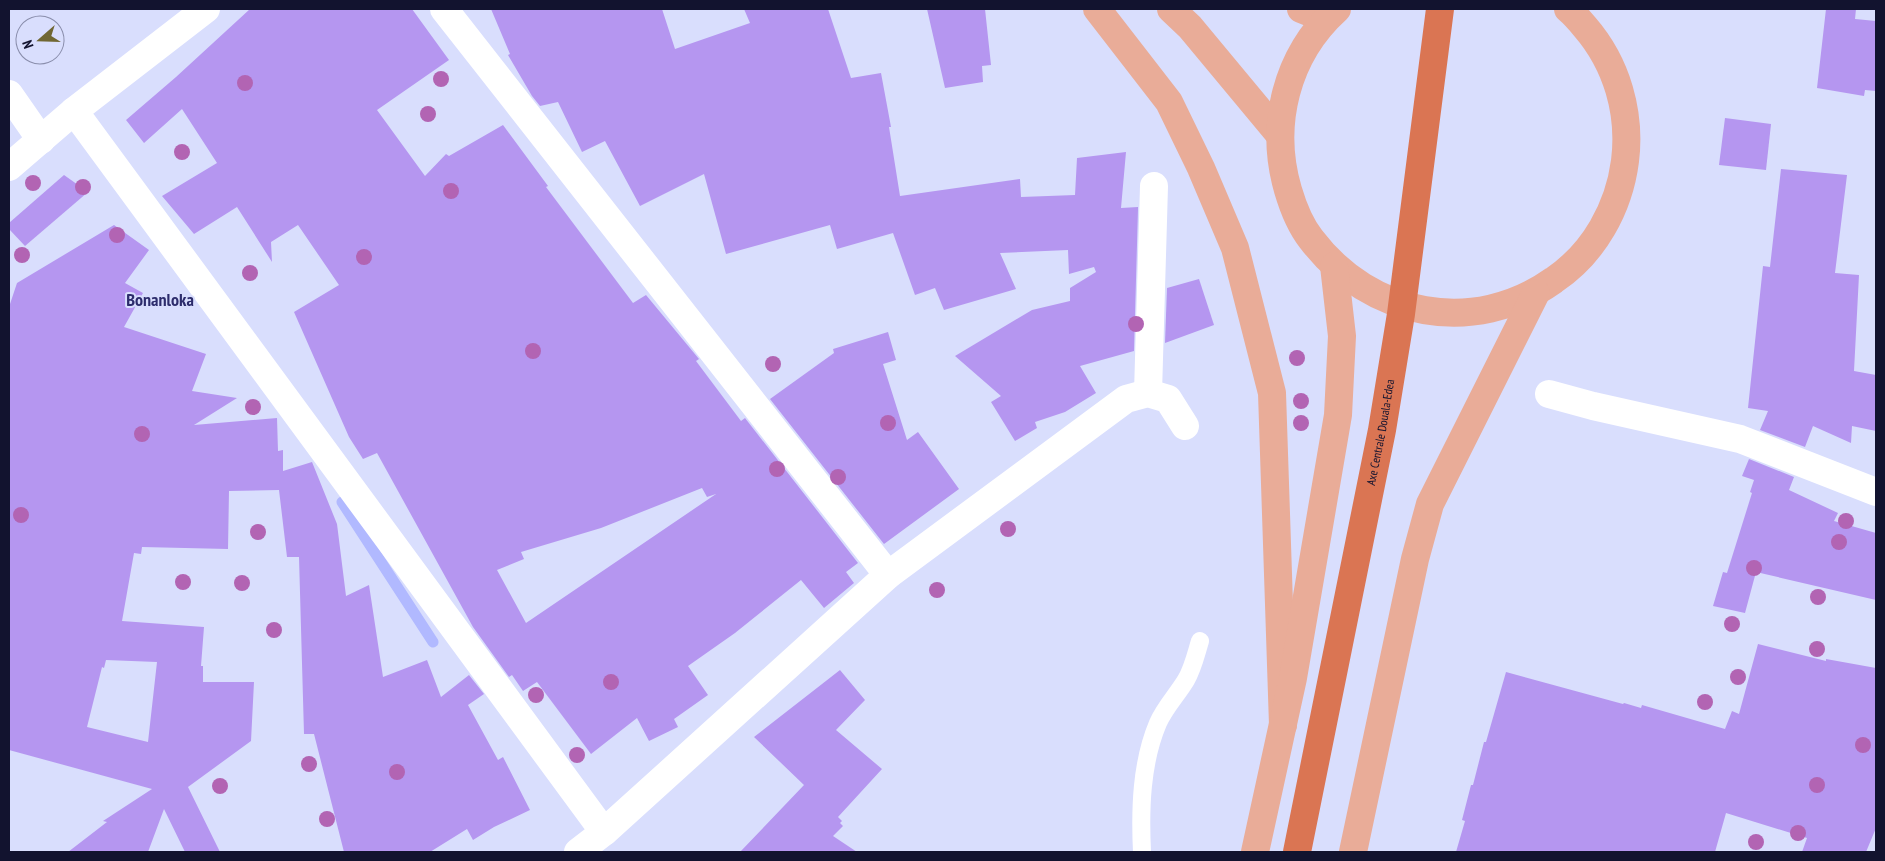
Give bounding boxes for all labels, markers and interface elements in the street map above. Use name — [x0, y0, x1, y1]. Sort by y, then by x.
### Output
north arrow — [15, 15, 65, 65]
text: N — [18, 38, 38, 51]
district label: Bonanloka — [126, 288, 194, 311]
street label: Axe Centrale Douala-Edea — [1363, 378, 1397, 487]

